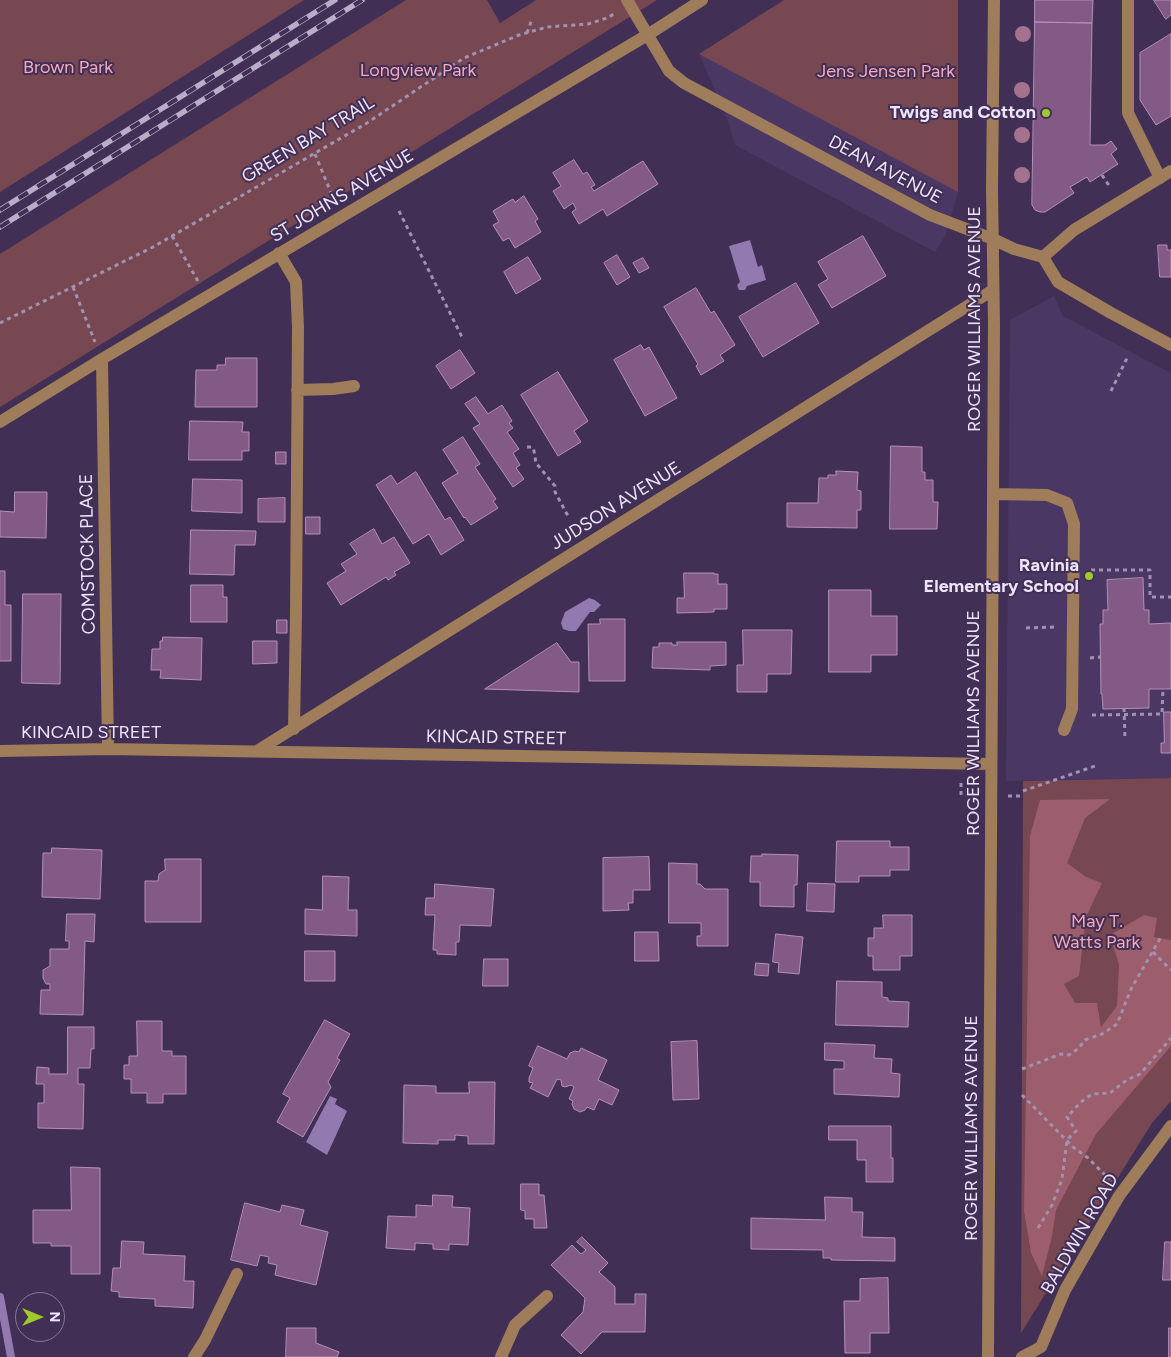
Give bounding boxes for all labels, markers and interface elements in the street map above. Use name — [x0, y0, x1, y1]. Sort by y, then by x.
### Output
park label: Brown Park — [23, 57, 113, 79]
park label: Longview Park — [360, 60, 476, 82]
park label: Jens Jensen Park — [817, 61, 955, 83]
street label: GREEN BAY TRAIL — [238, 92, 378, 188]
place label: Twigs and Cotton — [890, 102, 1036, 124]
marker: Twigs and Cotton — [1040, 107, 1052, 119]
street label: DEAN AVENUE — [825, 131, 945, 209]
street label: ST JOHNS AVENUE — [266, 145, 418, 247]
street label: ROGER WILLIAMS AVENUE — [964, 206, 986, 432]
street label: JUDSON AVENUE — [547, 457, 685, 555]
street label: COMSTOCK PLACE — [76, 473, 100, 635]
place label: Ravinia Elementary School — [924, 555, 1079, 598]
marker: Ravinia Elementary School — [1083, 570, 1095, 582]
street label: ROGER WILLIAMS AVENUE — [963, 610, 985, 836]
street label: KINCAID STREET — [21, 722, 161, 744]
street label: KINCAID STREET — [426, 726, 566, 750]
park label: May T. Watts Park — [1054, 911, 1140, 954]
street label: ROGER WILLIAMS AVENUE — [961, 1015, 983, 1241]
street label: BALDWIN ROAD — [1037, 1170, 1123, 1298]
north arrow — [15, 1292, 65, 1342]
text: N — [46, 1312, 63, 1322]

